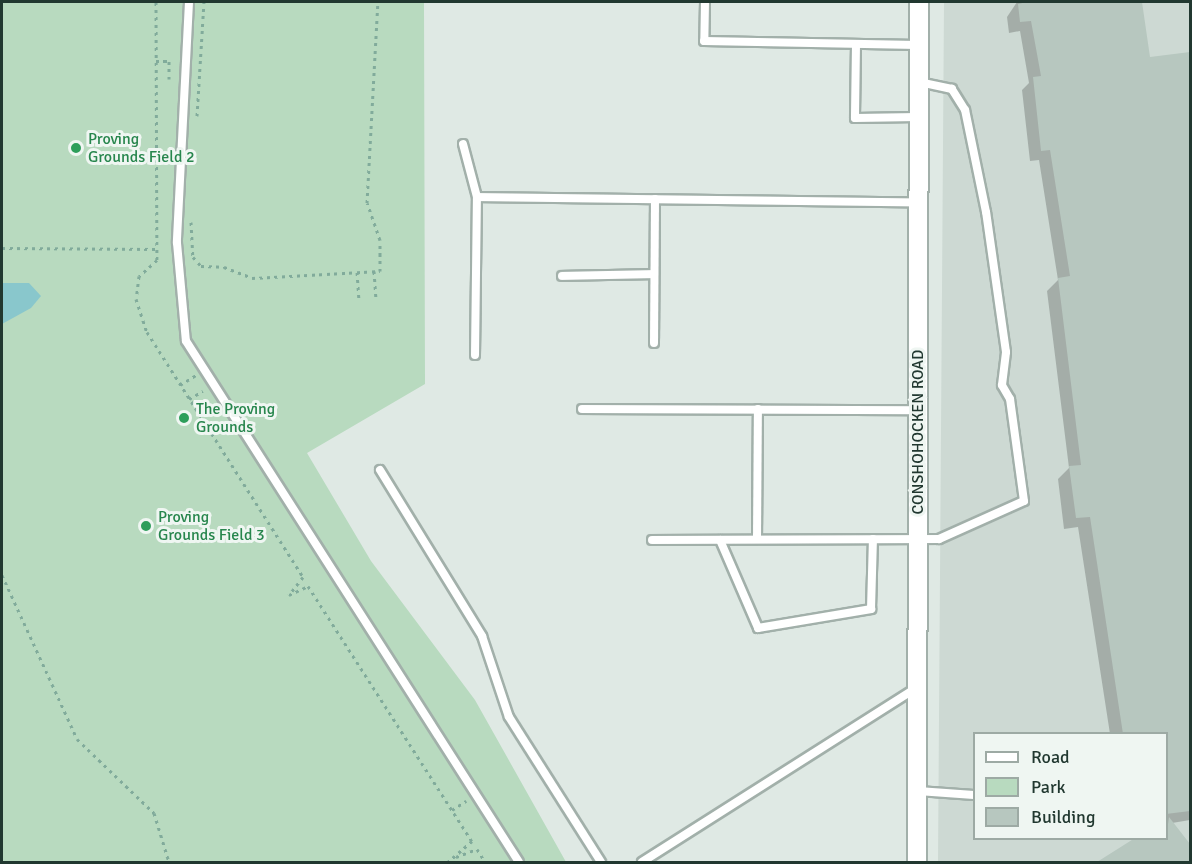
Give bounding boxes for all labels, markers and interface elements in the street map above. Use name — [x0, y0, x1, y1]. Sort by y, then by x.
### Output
place label: Proving Grounds Field 2 — [88, 129, 195, 167]
marker: Proving Grounds Field 2 — [69, 141, 83, 155]
street label: CONSHOHOCKEN ROAD — [908, 350, 928, 514]
place label: The Proving Grounds — [196, 399, 275, 437]
marker: The Proving Grounds — [177, 411, 191, 425]
place label: Proving Grounds Field 3 — [158, 507, 265, 545]
marker: Proving Grounds Field 3 — [139, 519, 153, 533]
legend — [973, 732, 1168, 840]
text: Road — [1031, 746, 1070, 768]
text: Park — [1031, 776, 1066, 798]
text: Building — [1031, 806, 1095, 828]

